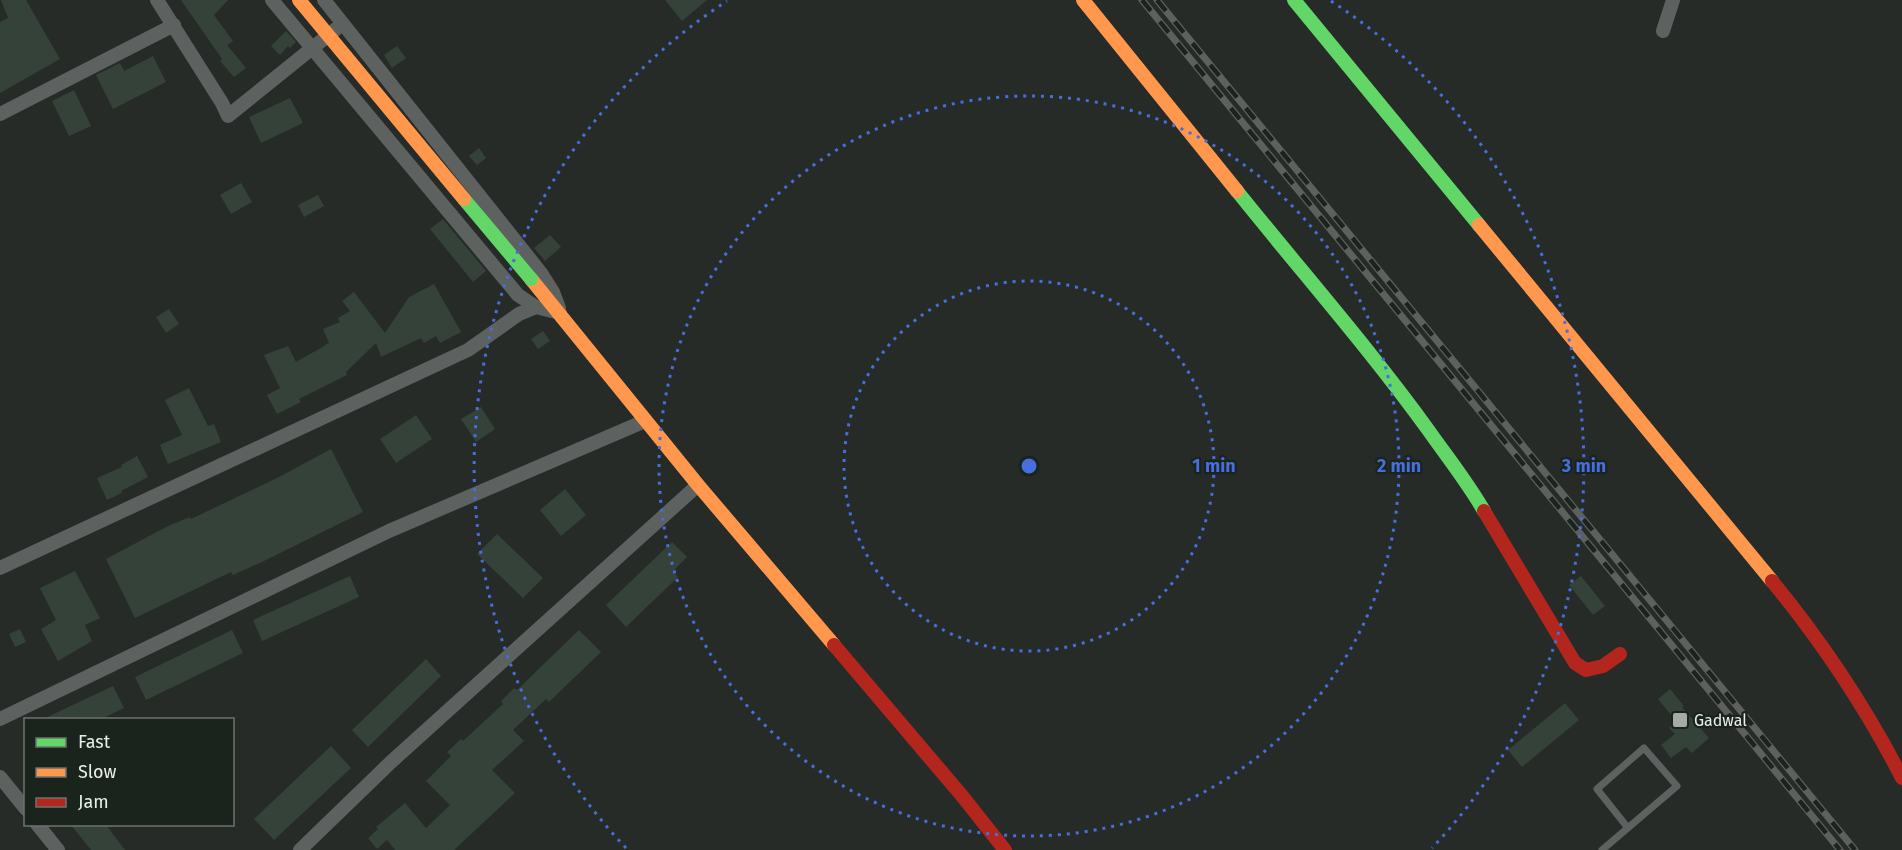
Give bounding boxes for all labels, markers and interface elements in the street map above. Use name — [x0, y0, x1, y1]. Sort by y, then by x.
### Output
text: 1 min — [1192, 455, 1236, 477]
text: 2 min — [1377, 455, 1421, 477]
text: 3 min — [1561, 455, 1606, 477]
centre of rings — [1019, 456, 1039, 476]
marker: Gadwal — [1671, 711, 1689, 729]
place label: Gadwal — [1694, 711, 1747, 730]
legend — [24, 718, 234, 826]
text: Fast — [78, 731, 111, 753]
text: Slow — [78, 761, 117, 783]
text: Jam — [78, 791, 109, 813]

